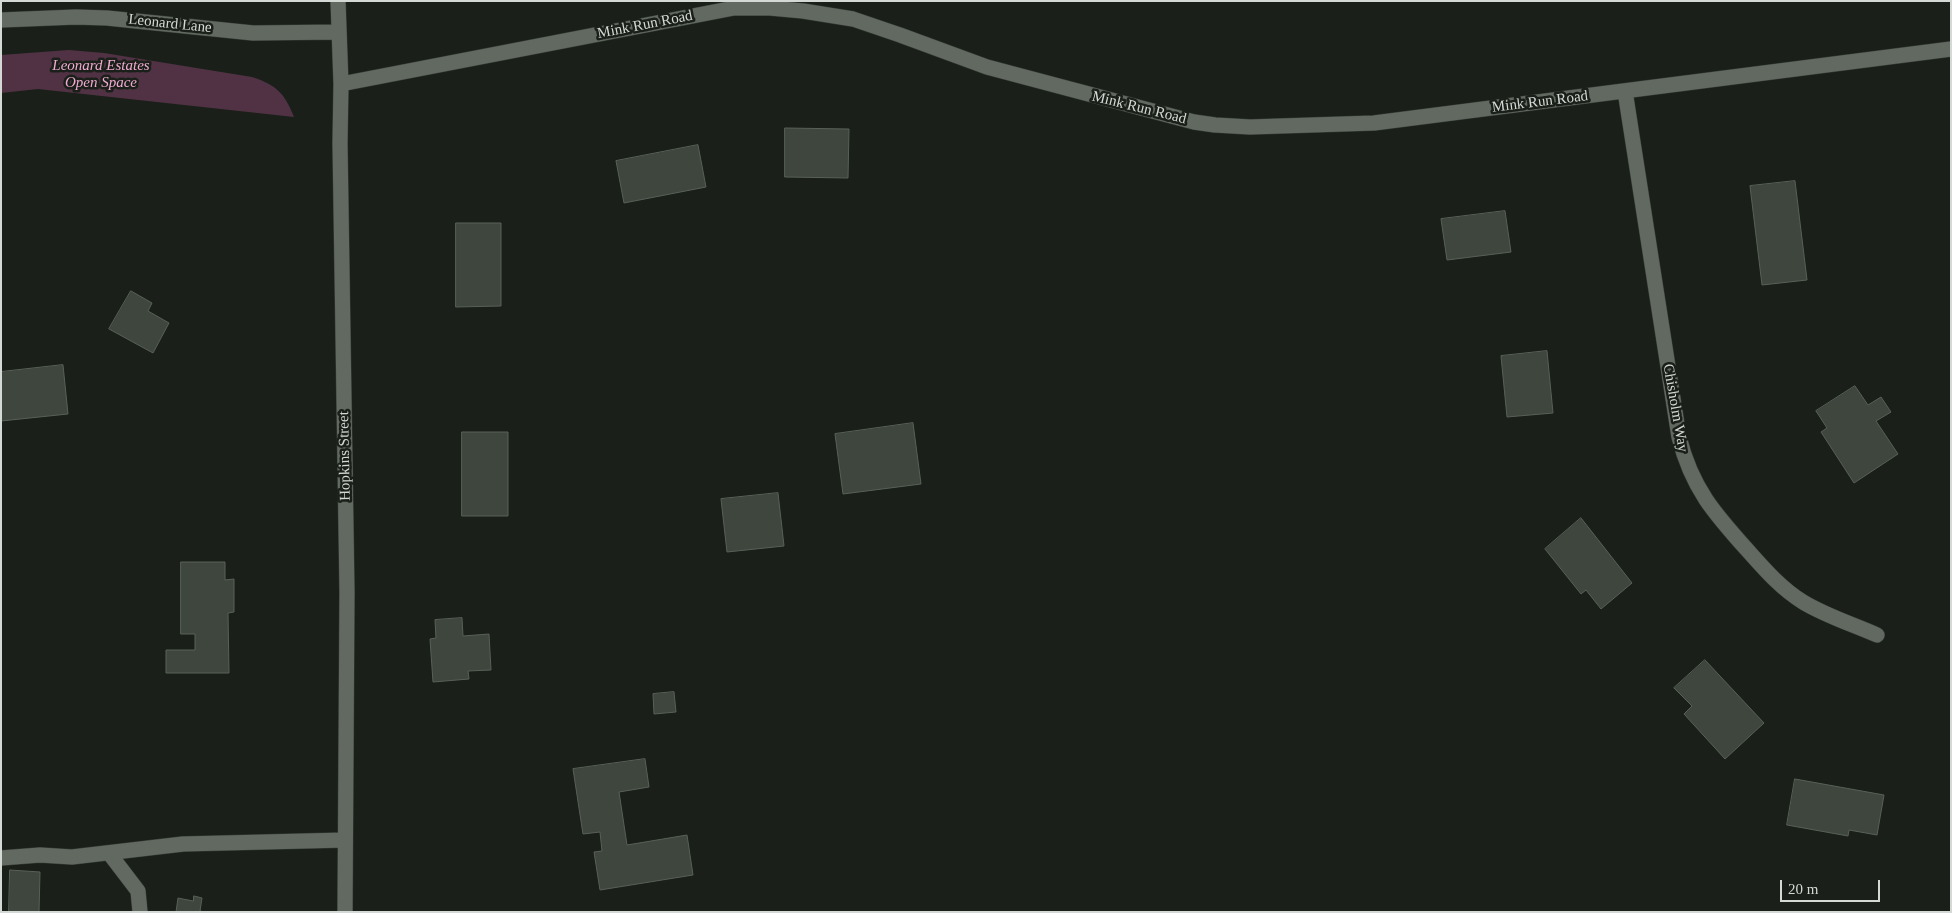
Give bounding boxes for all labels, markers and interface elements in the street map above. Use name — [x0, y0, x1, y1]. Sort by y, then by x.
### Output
street label: Mink Run Road — [596, 7, 694, 43]
street label: Leonard Lane — [127, 11, 213, 37]
park label: Leonard Estates Open Space — [52, 57, 150, 92]
street label: Mink Run Road — [1491, 87, 1589, 117]
street label: Mink Run Road — [1090, 88, 1188, 128]
street label: Chisholm Way — [1658, 363, 1692, 453]
street label: Hopkins Street — [335, 411, 355, 501]
scale bar — [1782, 870, 1882, 902]
text: 20 m — [1788, 881, 1818, 897]

